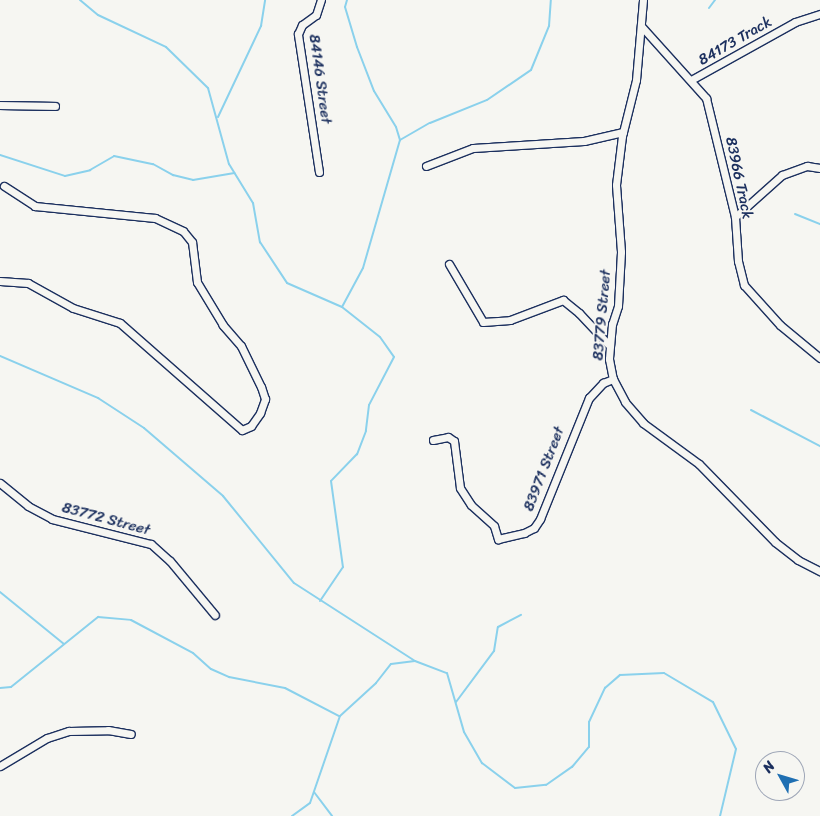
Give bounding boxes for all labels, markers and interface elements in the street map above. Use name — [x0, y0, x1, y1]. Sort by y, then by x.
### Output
street label: 84173 Track — [695, 13, 775, 69]
street label: 84146 Street — [305, 33, 335, 125]
street label: 83966 Track — [722, 135, 756, 221]
street label: 83779 Street — [589, 269, 615, 361]
street label: 83971 Street — [520, 424, 568, 514]
street label: 83772 Street — [60, 499, 152, 539]
north arrow — [755, 751, 805, 801]
text: N — [756, 755, 781, 779]

